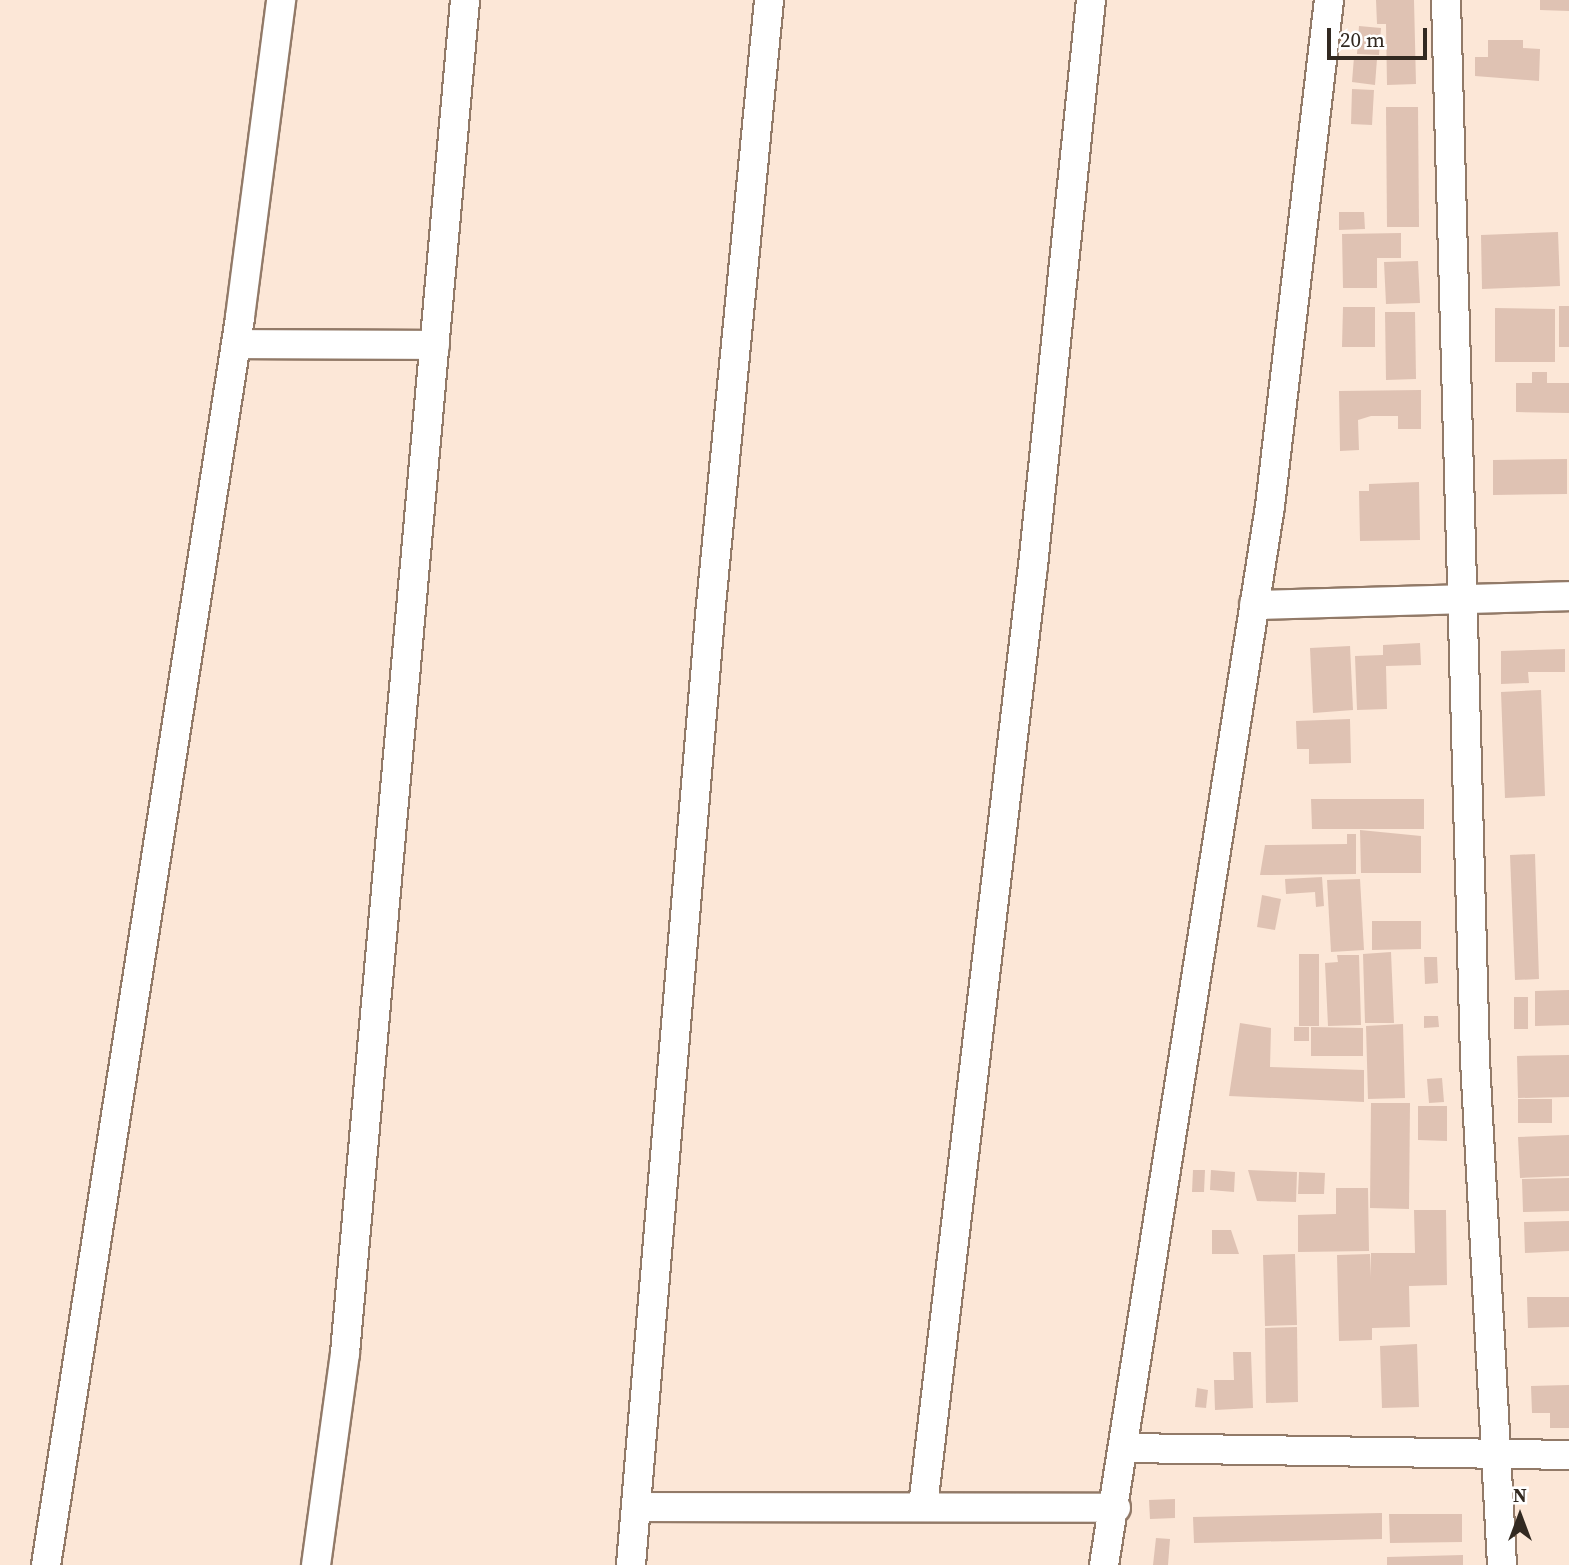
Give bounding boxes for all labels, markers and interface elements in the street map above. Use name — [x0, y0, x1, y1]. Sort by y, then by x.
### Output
scale bar — [1331, 14, 1431, 58]
text: 20 m — [1340, 25, 1385, 54]
north arrow — [1485, 1481, 1555, 1551]
text: N — [1513, 1482, 1527, 1508]

